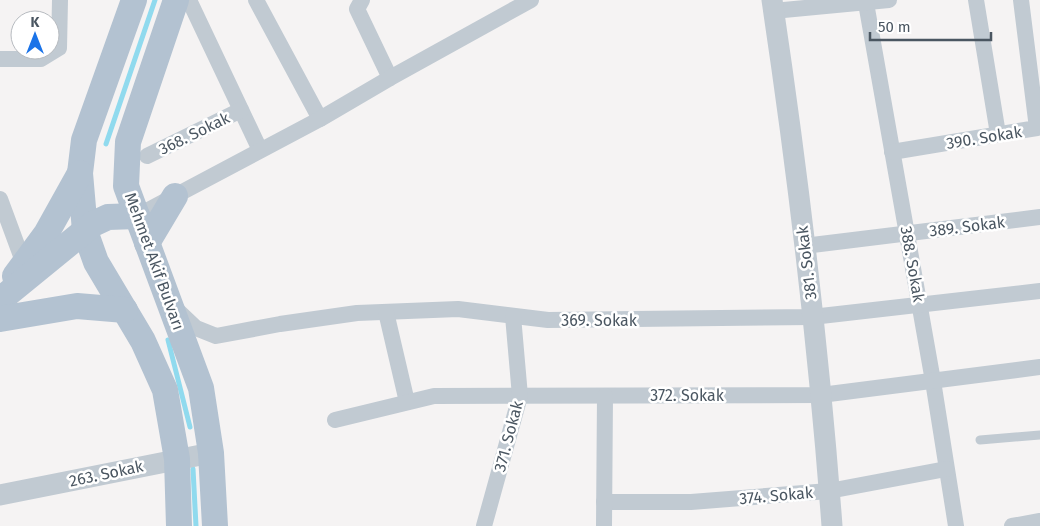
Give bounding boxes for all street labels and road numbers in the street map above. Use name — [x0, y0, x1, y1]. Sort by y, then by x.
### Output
street label: 368. Sokak — [156, 108, 233, 159]
street label: 390. Sokak — [945, 122, 1024, 153]
street label: Mehmet Akif Bulvarı — [121, 190, 188, 333]
street label: 389. Sokak — [928, 212, 1007, 241]
street label: 381. Sokak — [792, 224, 820, 301]
street label: 388. Sokak — [897, 225, 929, 304]
street label: 369. Sokak — [561, 311, 638, 330]
street label: 372. Sokak — [650, 386, 725, 405]
street label: 371. Sokak — [490, 398, 527, 474]
street label: 263. Sokak — [67, 456, 146, 491]
street label: 374. Sokak — [738, 483, 814, 508]

